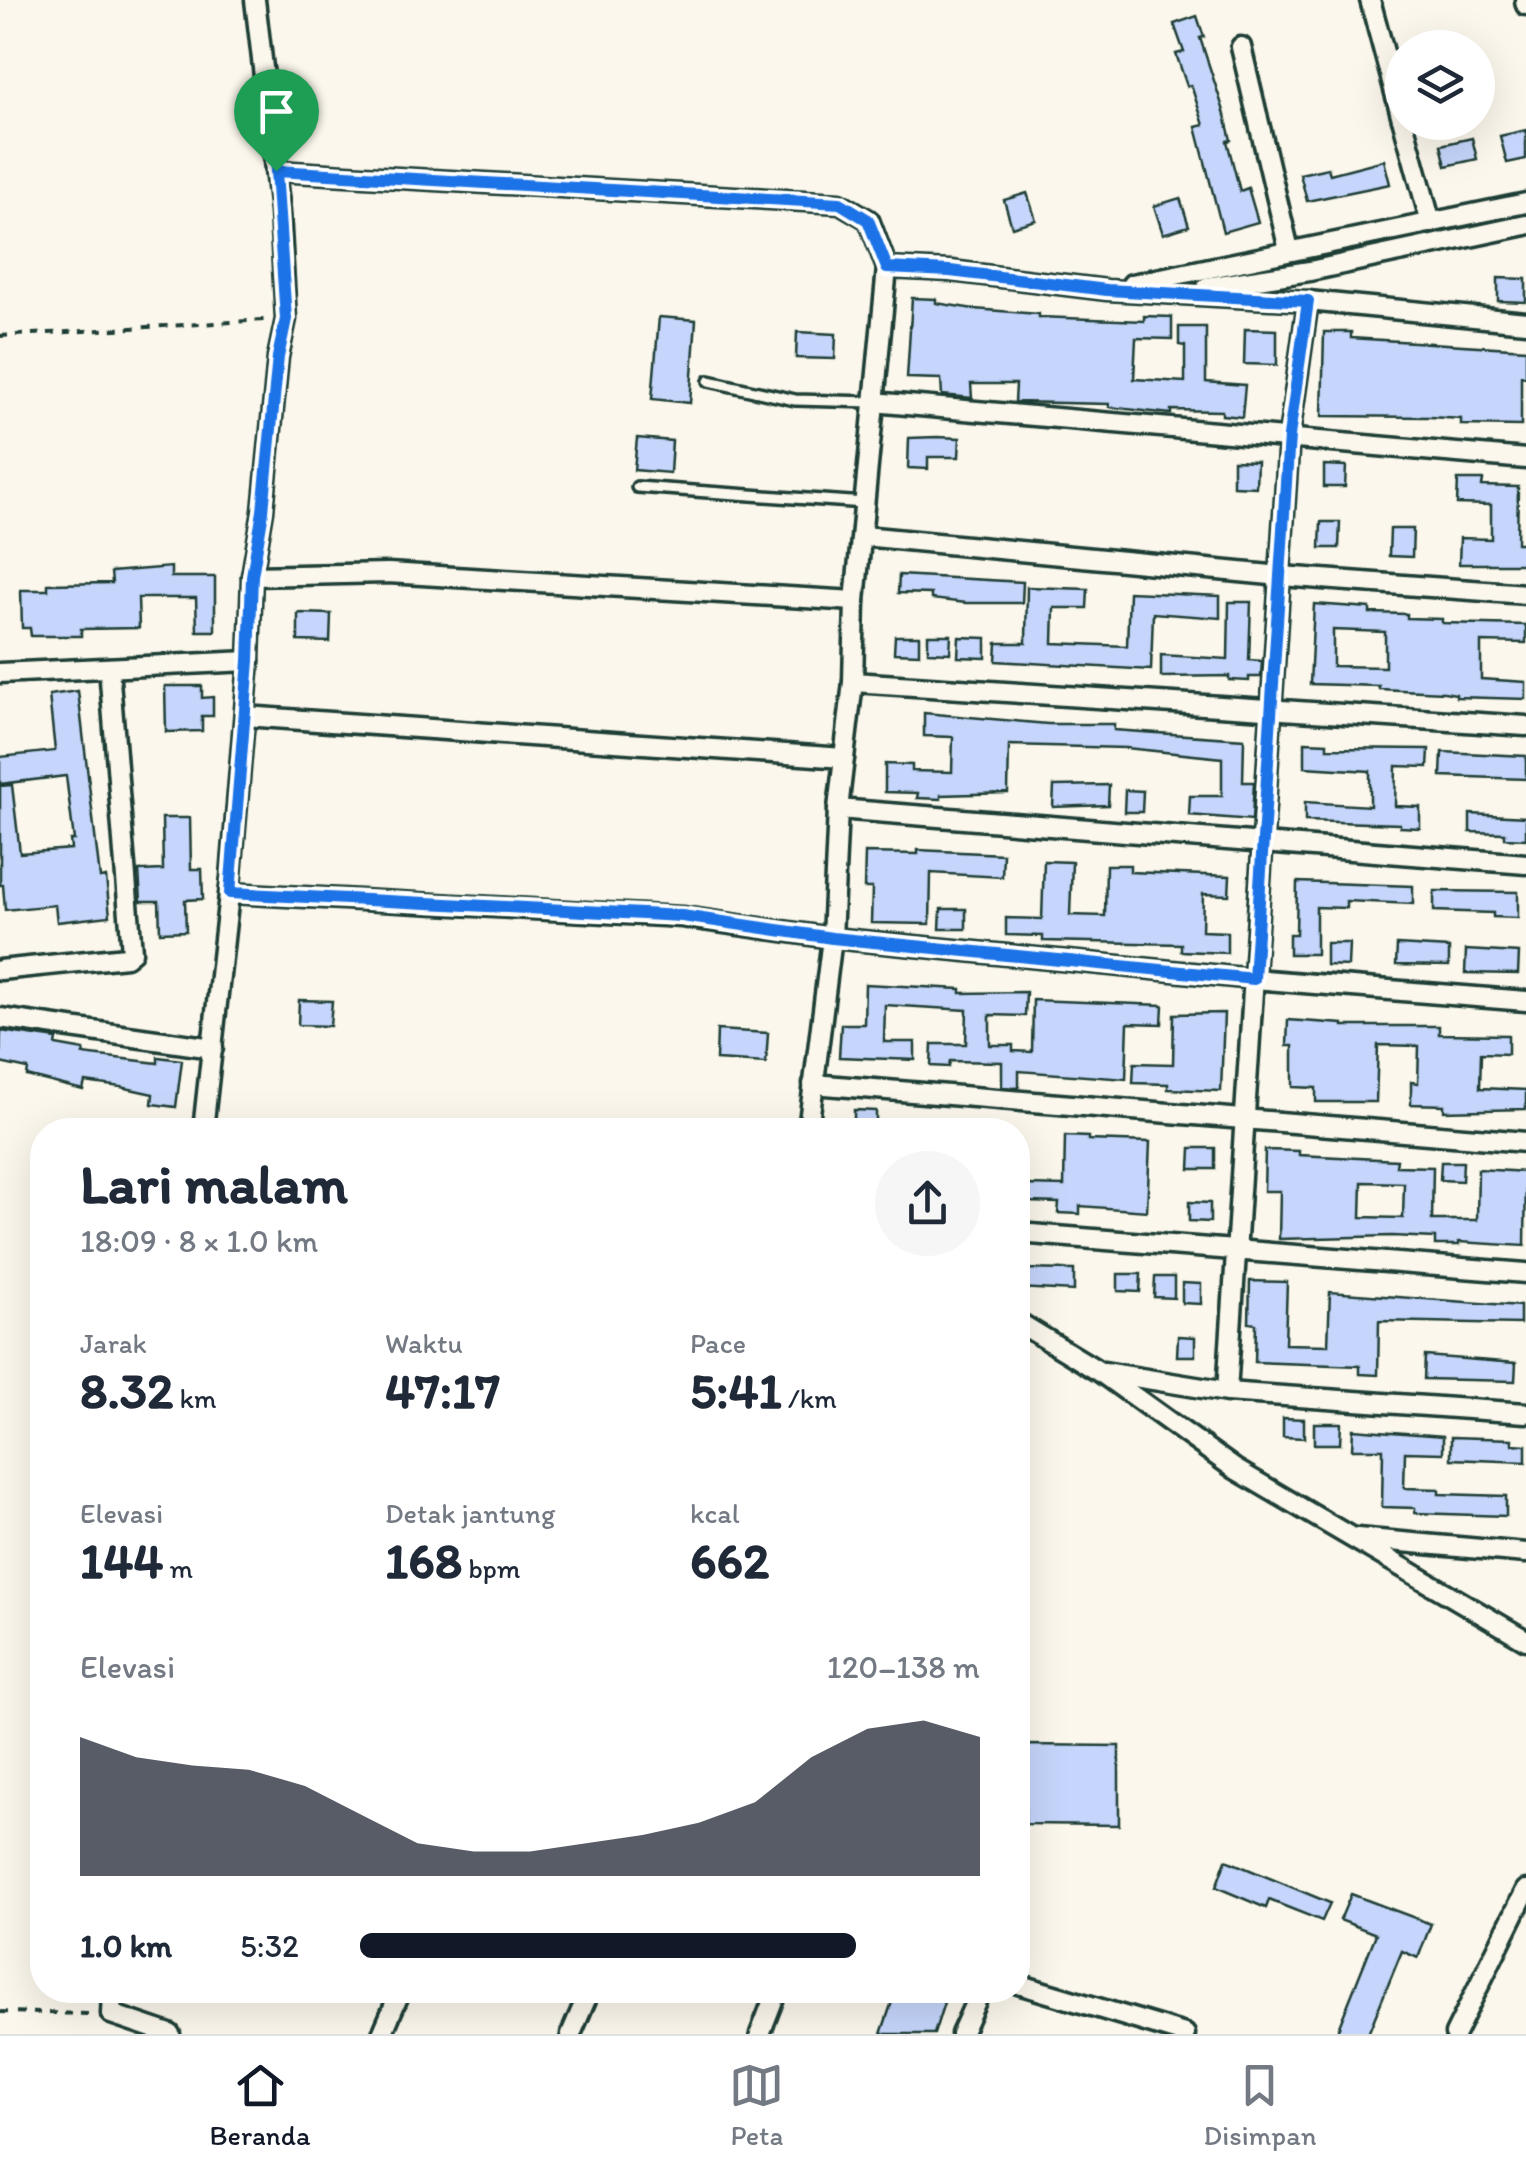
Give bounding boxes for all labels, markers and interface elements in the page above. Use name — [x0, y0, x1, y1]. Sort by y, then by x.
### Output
map controls — [1385, 30, 1495, 140]
button: layers — [1385, 30, 1495, 140]
pin — [234, 69, 319, 172]
icon: arrive — [249, 84, 304, 139]
text: Lari malam — [80, 1151, 348, 1217]
button: share — [875, 1151, 980, 1256]
text: 18:09 · 8 × 1.0 km — [80, 1222, 318, 1260]
text: Jarak — [80, 1326, 147, 1360]
text: Waktu — [385, 1326, 463, 1360]
text: Pace — [690, 1326, 746, 1360]
text: 8.32 — [80, 1360, 173, 1421]
text: 47:17 — [385, 1360, 500, 1421]
text: 5:41 — [690, 1360, 782, 1421]
text: km — [173, 1381, 217, 1415]
text: /km — [782, 1381, 837, 1415]
text: Elevasi — [80, 1496, 163, 1530]
text: Detak jantung — [385, 1496, 555, 1530]
text: kcal — [690, 1496, 740, 1530]
text: 144 — [80, 1530, 163, 1591]
text: 168 — [385, 1530, 462, 1591]
text: 662 — [690, 1530, 769, 1591]
text: m — [163, 1551, 193, 1585]
text: bpm — [462, 1551, 520, 1585]
text: Elevasi — [80, 1648, 175, 1686]
text: 120–138 m — [827, 1648, 980, 1686]
text: 1.0 km — [80, 1927, 172, 1965]
text: 5:32 — [240, 1927, 299, 1965]
tab: Beranda — [209, 2058, 311, 2152]
tab: Peta — [729, 2058, 784, 2152]
tab: Disimpan — [1203, 2058, 1317, 2152]

